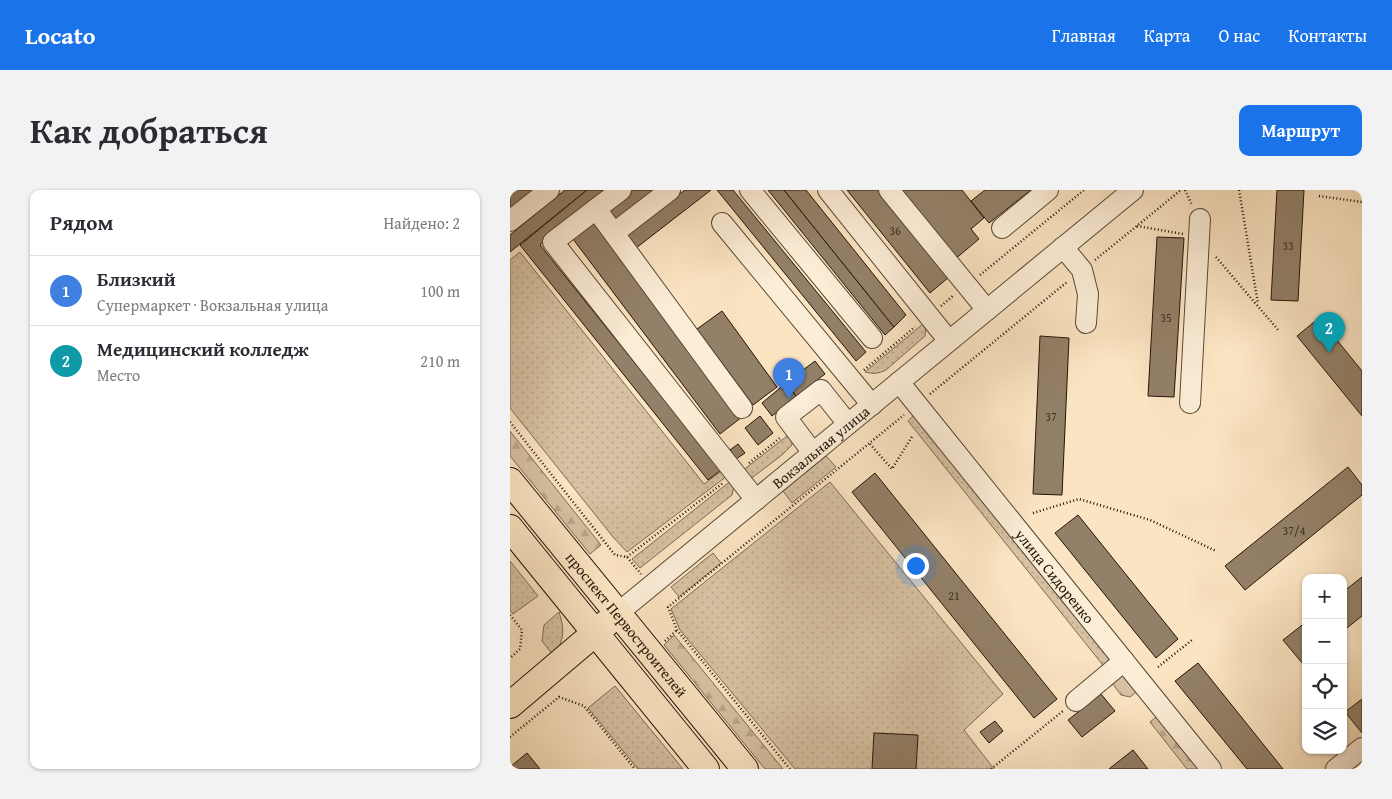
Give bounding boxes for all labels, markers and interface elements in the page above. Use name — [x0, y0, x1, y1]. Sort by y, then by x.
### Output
text: Locato — [25, 18, 96, 53]
text: Главная — [1052, 22, 1116, 49]
text: Карта — [1144, 22, 1190, 49]
text: О нас — [1218, 22, 1260, 49]
text: Контакты — [1288, 22, 1367, 49]
text: Как добраться — [30, 105, 268, 156]
button: Маршрут — [1239, 105, 1362, 156]
text: Рядом — [50, 207, 113, 238]
text: Найдено: 2 — [383, 211, 460, 235]
house number: 36 — [889, 222, 901, 239]
house number: 33 — [1282, 237, 1294, 254]
text: Близкий — [97, 265, 176, 293]
text: 1 — [62, 279, 70, 303]
text: 100 m — [420, 279, 460, 303]
text: Супермаркет · Вокзальная улица — [97, 293, 328, 317]
house number: 35 — [1160, 309, 1172, 326]
pin: 2 — [1313, 312, 1345, 353]
text: Медицинский колледж — [97, 335, 309, 363]
text: 2 — [62, 349, 70, 373]
text: 210 m — [420, 349, 460, 373]
pin: 1 — [773, 358, 805, 399]
text: Место — [97, 363, 140, 387]
street label: Вокзальная улица — [767, 400, 874, 493]
house number: 37 — [1045, 408, 1057, 425]
house number: 37/4 — [1283, 522, 1306, 539]
street label: улица Сидоренко — [1010, 523, 1100, 628]
street label: проспект Первостроителей — [561, 547, 693, 701]
your location — [903, 553, 929, 579]
map controls — [1302, 574, 1347, 754]
button: + — [1302, 574, 1347, 619]
house number: 21 — [948, 587, 960, 604]
button: − — [1302, 619, 1347, 664]
button: locate — [1302, 664, 1347, 709]
button: layers — [1302, 709, 1347, 754]

